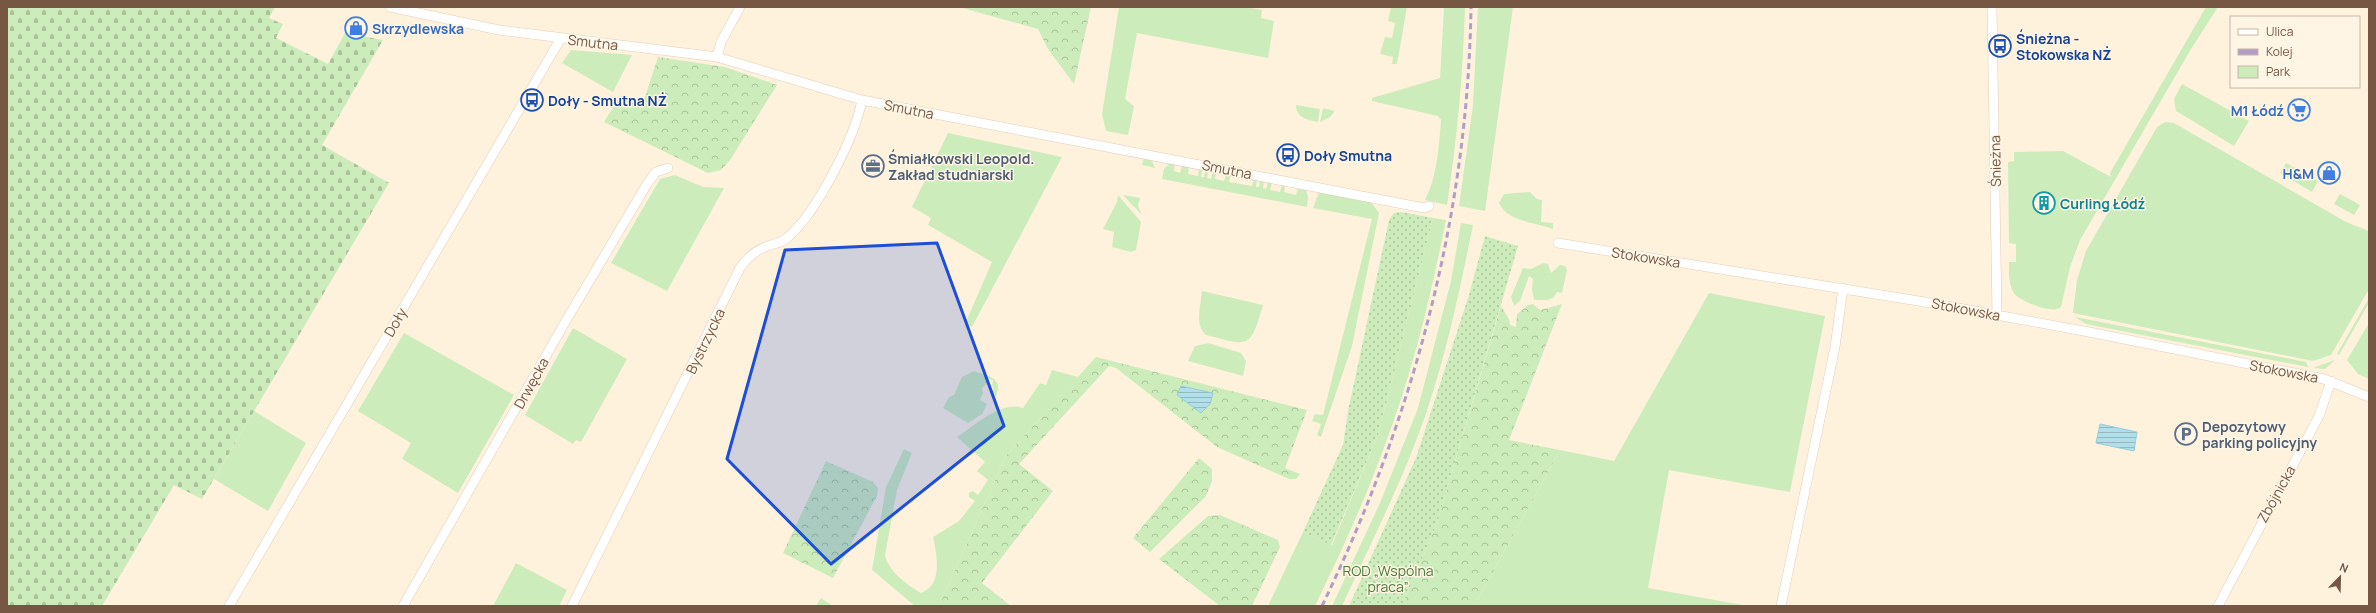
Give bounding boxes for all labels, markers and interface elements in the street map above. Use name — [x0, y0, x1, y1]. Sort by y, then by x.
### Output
shop icon: Skrzydlewska — [343, 15, 369, 41]
legend — [2230, 16, 2360, 88]
place label: Skrzydlewska — [372, 19, 464, 38]
text: Ulica — [2266, 23, 2293, 40]
street label: Smutna — [567, 29, 619, 55]
place label: Śnieżna - Stokowska NŻ — [2016, 29, 2112, 64]
bus stop icon: Śnieżna - Stokowska NŻ — [1987, 33, 2013, 59]
text: Kolej — [2266, 43, 2293, 60]
text: Park — [2266, 63, 2291, 80]
bus stop icon: Doły - Smutna NŻ — [519, 87, 545, 113]
place label: Doły - Smutna NŻ — [548, 91, 667, 110]
street label: Smutna — [882, 95, 936, 123]
supermarket icon: M1 Łódź — [2286, 97, 2312, 123]
place label: M1 Łódź — [2231, 101, 2284, 120]
street label: Śnieżna — [1985, 135, 2005, 187]
bus stop icon: Doły Smutna — [1275, 142, 1301, 168]
place label: Doły Smutna — [1304, 146, 1392, 165]
place label: Śmiałkowski Leopold. Zakład studniarski — [888, 149, 1035, 184]
office icon: Śmiałkowski Leopold. Zakład studniarski — [860, 153, 886, 179]
street label: Smutna — [1200, 155, 1254, 183]
shop icon: H&M — [2316, 160, 2342, 186]
place label: H&M — [2283, 164, 2314, 183]
building icon: Curling Łódź — [2031, 190, 2057, 216]
place label: Curling Łódź — [2060, 194, 2145, 213]
street label: Stokowska — [1610, 242, 1682, 272]
street label: Stokowska — [1930, 293, 2002, 325]
street label: Doły — [379, 304, 411, 340]
street label: Bystrzycka — [681, 305, 729, 377]
street label: Drwęcka — [509, 354, 553, 412]
street label: Stokowska — [2248, 355, 2320, 387]
place label: Depozytowy parking policyjny — [2202, 417, 2317, 452]
parking icon: Depozytowy parking policyjny — [2173, 421, 2199, 447]
street label: Zbójnicka — [2252, 462, 2300, 526]
north arrow — [2320, 557, 2360, 597]
text: N — [2338, 559, 2351, 576]
park label: ROD „Wspólna praca” — [1342, 561, 1434, 596]

